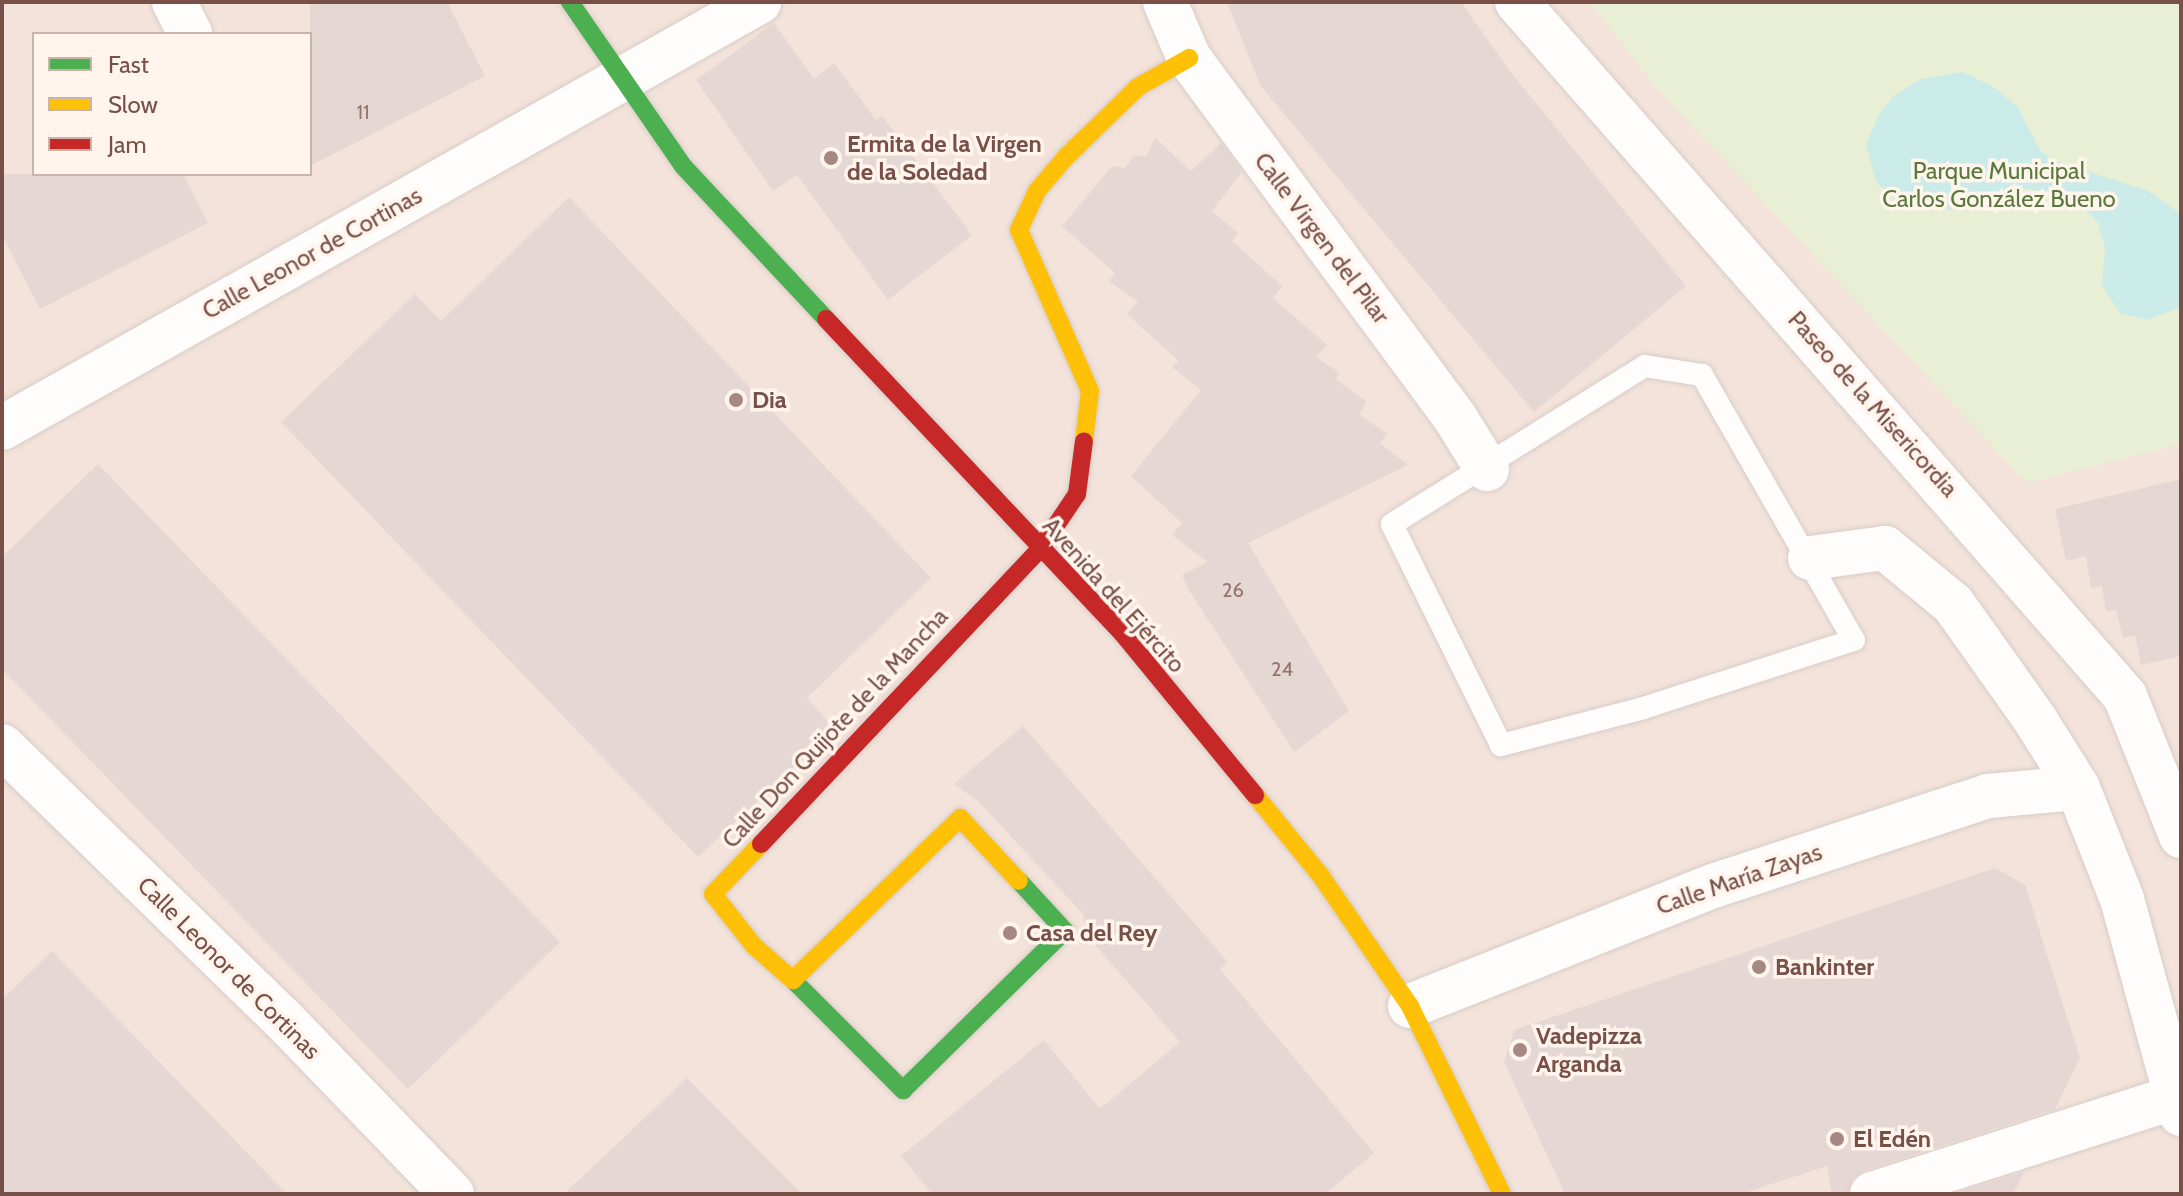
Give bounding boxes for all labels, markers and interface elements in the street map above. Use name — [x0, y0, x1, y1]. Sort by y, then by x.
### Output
legend — [32, 32, 312, 176]
text: Fast — [108, 50, 149, 79]
text: Slow — [108, 90, 158, 119]
house number: 11 — [356, 100, 370, 124]
text: Jam — [108, 130, 146, 159]
place label: Ermita de la Virgen de la Soledad — [847, 130, 1042, 186]
street label: Calle Virgen del Pilar — [1248, 147, 1396, 329]
marker: Ermita de la Virgen de la Soledad — [822, 149, 840, 167]
park label: Parque Municipal Carlos González Bueno — [1882, 157, 2116, 213]
street label: Calle Leonor de Cortinas — [197, 181, 427, 325]
street label: Paseo de la Misericordia — [1782, 305, 1964, 503]
place label: Dia — [752, 386, 787, 414]
marker: Dia — [727, 391, 745, 409]
street label: Avenida del Ejército — [1037, 511, 1191, 679]
house number: 26 — [1222, 578, 1244, 602]
street label: Calle Don Quijote de la Mancha — [716, 602, 954, 854]
house number: 24 — [1271, 657, 1293, 681]
street label: Calle María Zayas — [1652, 837, 1826, 921]
street label: Calle Leonor de Cortinas — [132, 871, 326, 1065]
place label: Casa del Rey — [1026, 919, 1157, 947]
marker: Casa del Rey — [1001, 924, 1019, 942]
place label: Bankinter — [1775, 953, 1874, 981]
marker: Bankinter — [1750, 958, 1768, 976]
place label: Vadepizza Arganda — [1536, 1022, 1642, 1078]
marker: Vadepizza Arganda — [1511, 1041, 1529, 1059]
place label: El Edén — [1853, 1125, 1931, 1153]
marker: El Edén — [1828, 1130, 1846, 1148]

